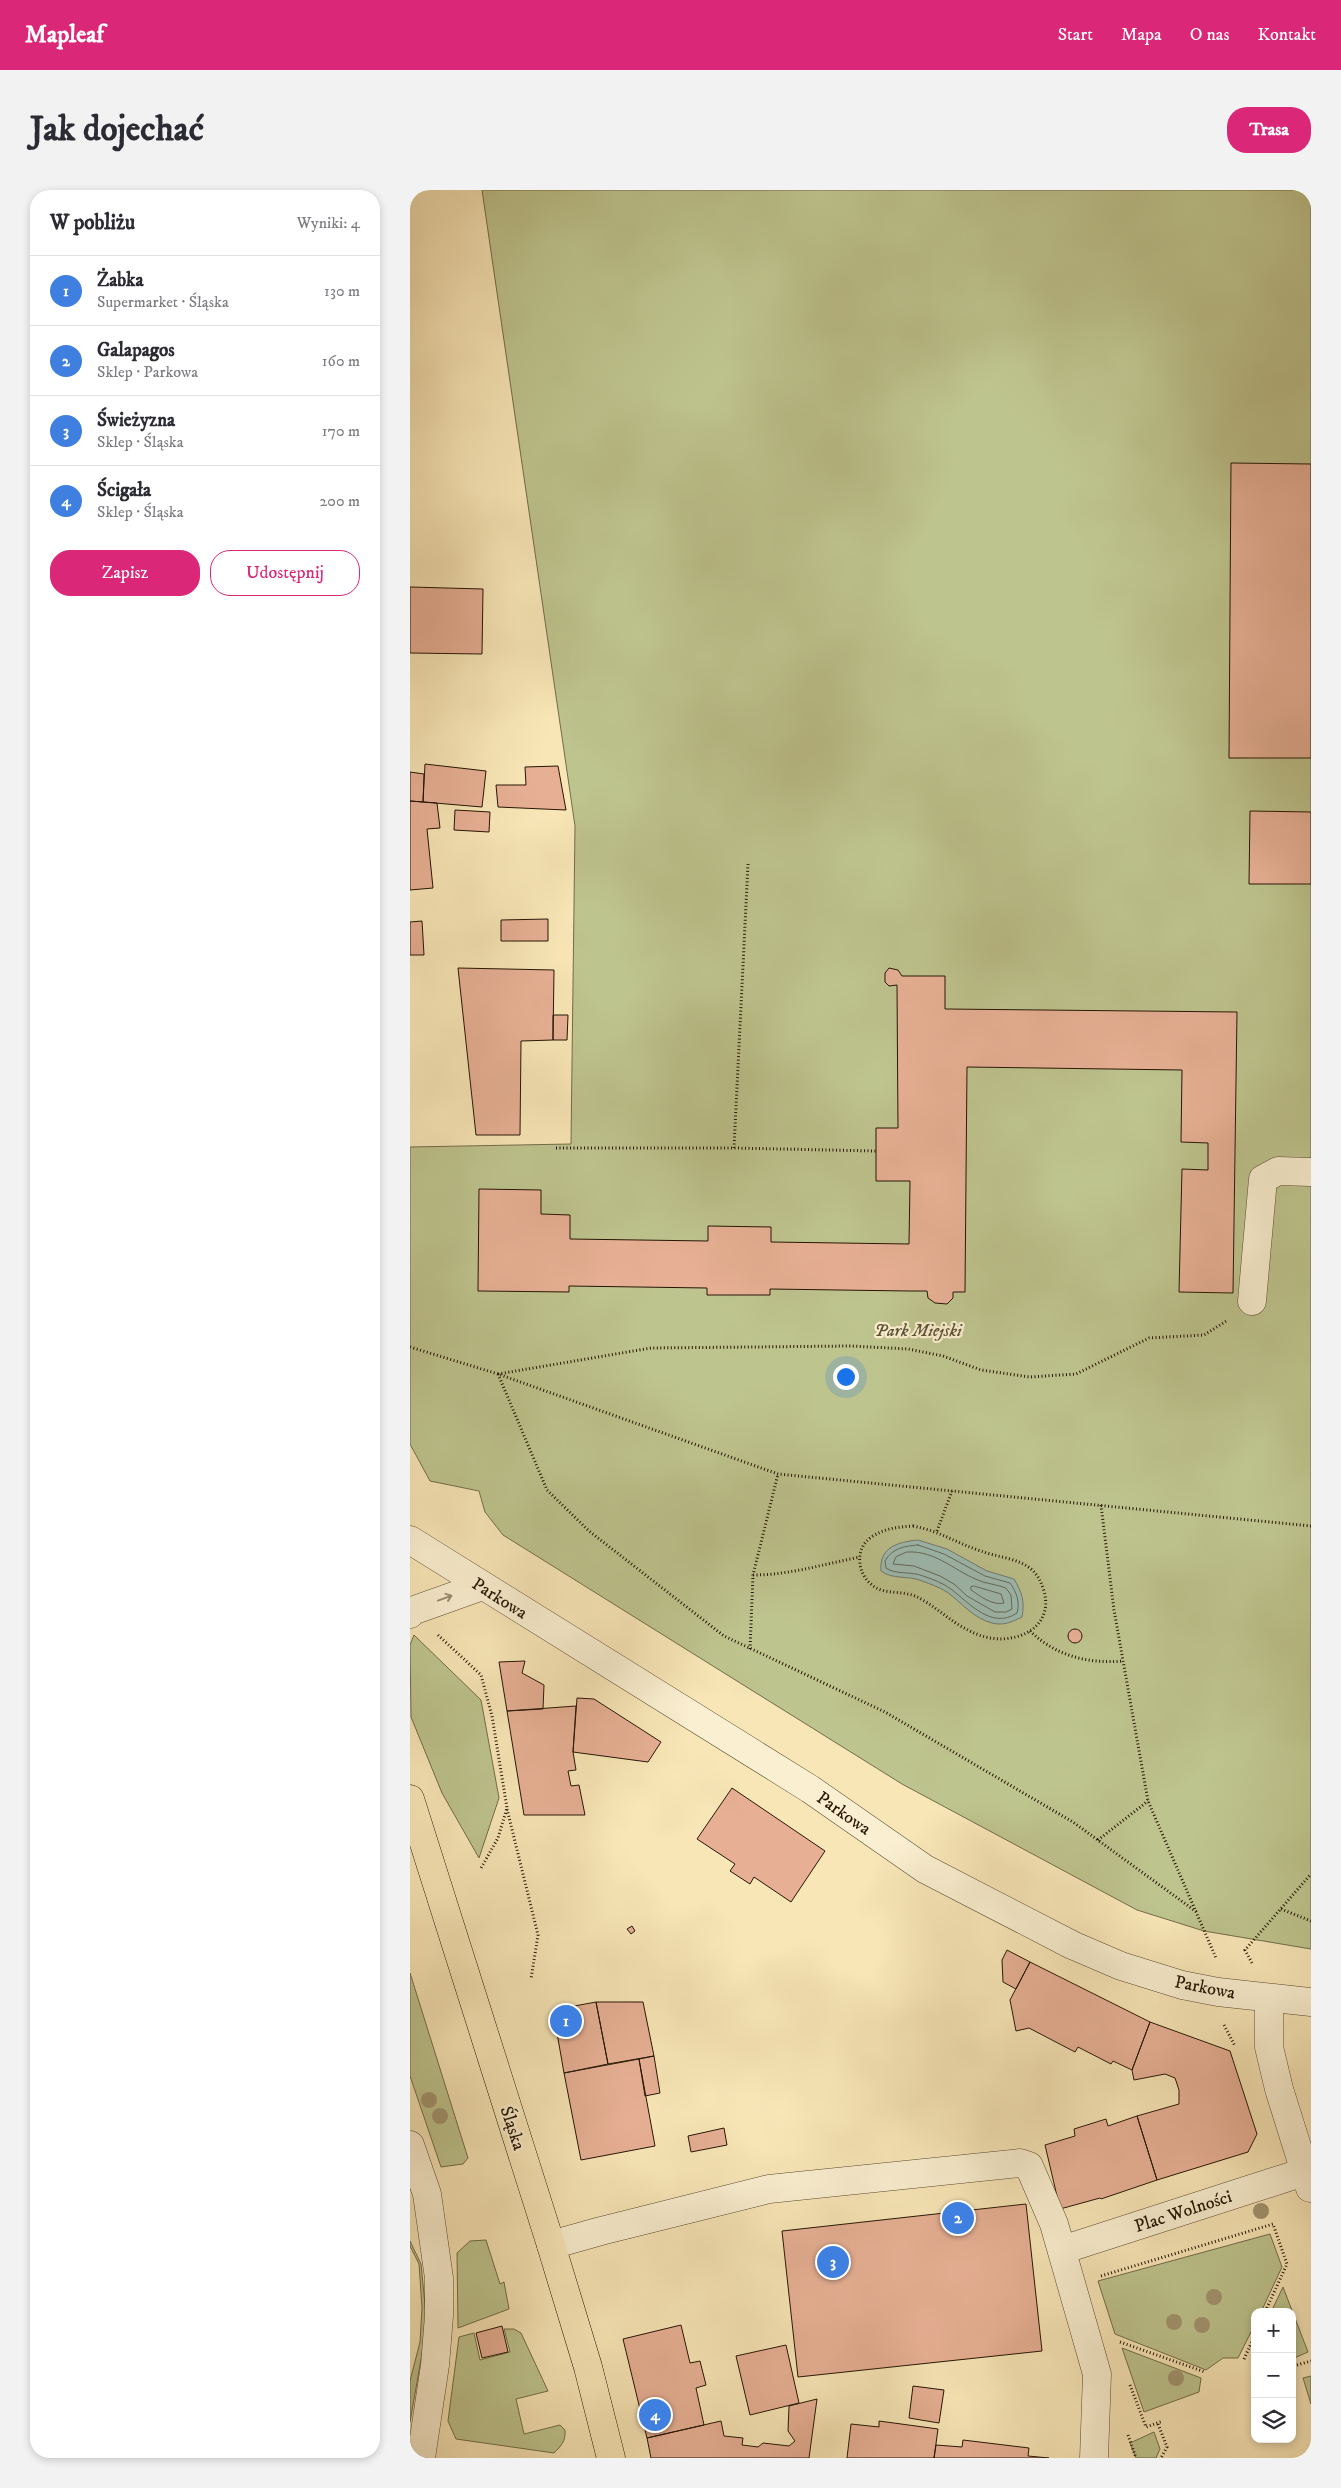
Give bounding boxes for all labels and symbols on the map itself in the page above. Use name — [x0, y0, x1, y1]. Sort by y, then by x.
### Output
park label: Park Miejski — [874, 1320, 963, 1342]
your location — [833, 1364, 859, 1390]
street label: Parkowa — [468, 1573, 532, 1625]
one-way arrow — [436, 1593, 452, 1602]
street label: Parkowa — [812, 1787, 875, 1841]
street label: Parkowa — [1173, 1971, 1237, 2005]
pin: 1 — [550, 2002, 582, 2040]
street label: Śląska — [495, 2103, 531, 2153]
street label: Plac Wolności — [1132, 2186, 1235, 2238]
pin: 2 — [942, 2199, 974, 2237]
pin: 3 — [817, 2243, 849, 2281]
pin: 4 — [639, 2396, 671, 2434]

